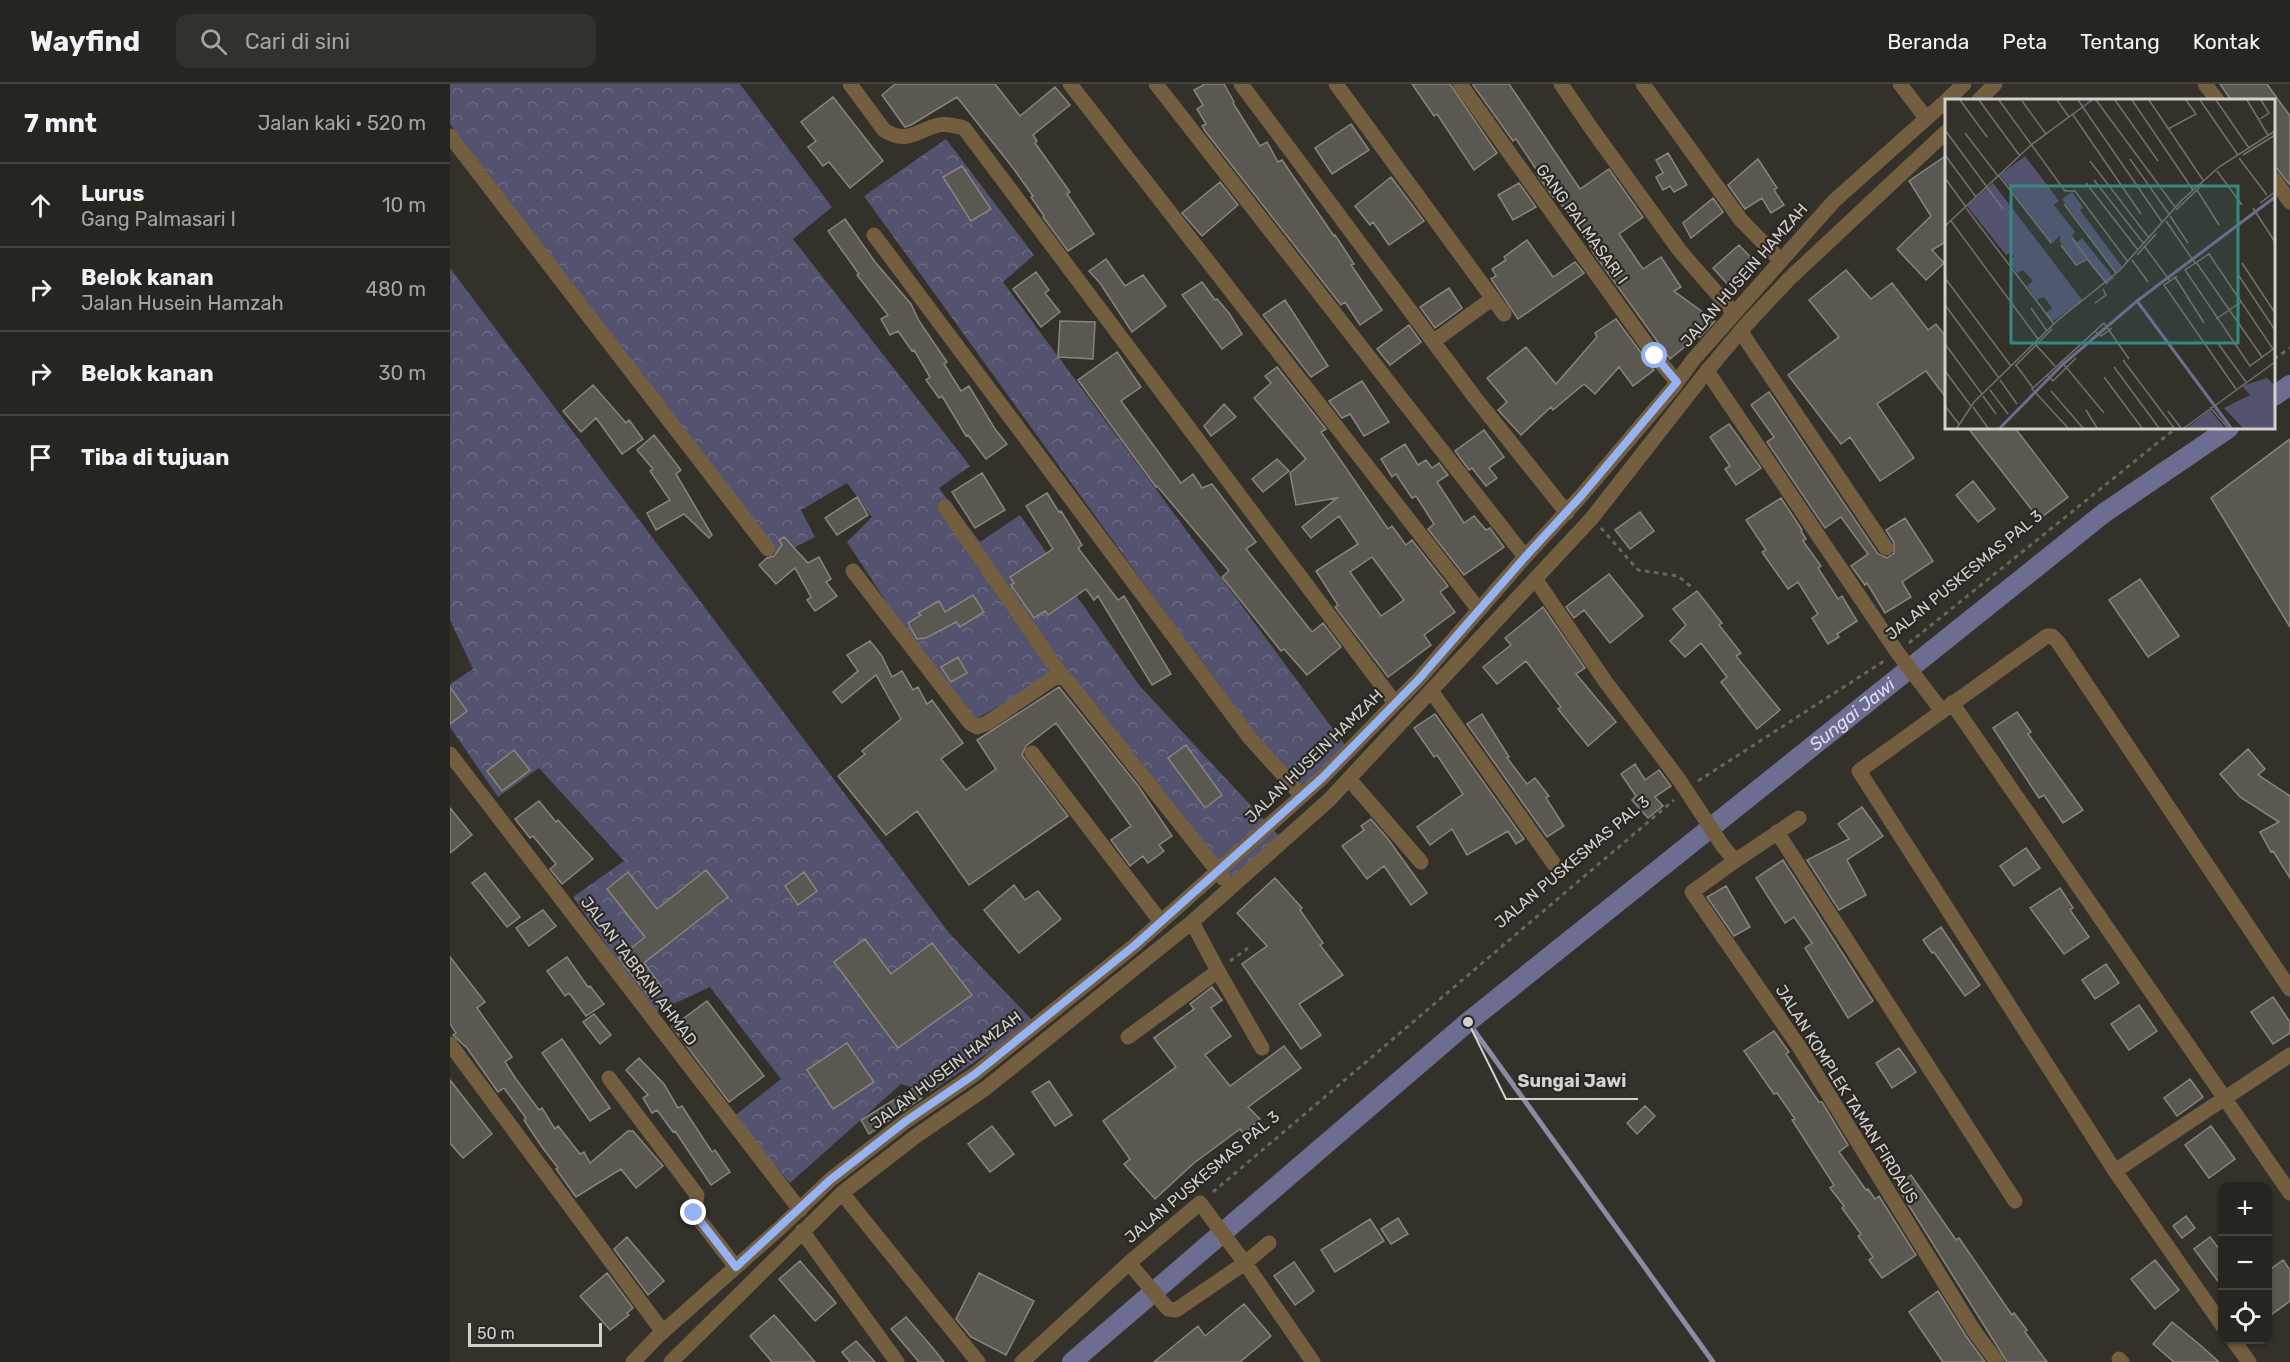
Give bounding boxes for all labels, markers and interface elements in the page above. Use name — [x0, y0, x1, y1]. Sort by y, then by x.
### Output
search box — [176, 14, 596, 68]
text: Wayfind — [30, 25, 140, 58]
icon: search — [197, 25, 230, 58]
text: Cari di sini — [245, 28, 350, 55]
text: Beranda — [1887, 29, 1969, 54]
text: Peta — [2002, 29, 2047, 54]
text: Tentang — [2080, 29, 2160, 54]
text: Kontak — [2193, 29, 2260, 54]
inset map — [1945, 99, 2275, 429]
text: 7 mnt — [24, 108, 97, 139]
text: Jalan kaki · 520 m — [258, 111, 426, 135]
street label: GANG PALMASARI I — [1532, 160, 1632, 288]
text: Lurus — [81, 180, 144, 207]
icon: ahead — [24, 189, 57, 222]
text: 10 m — [382, 193, 426, 217]
street label: JALAN HUSEIN HAMZAH — [1677, 199, 1811, 351]
text: Gang Palmasari I — [81, 207, 236, 231]
text: Belok kanan — [81, 264, 214, 291]
icon: right — [24, 273, 57, 306]
text: 480 m — [365, 277, 426, 301]
text: Jalan Husein Hamzah — [81, 291, 284, 315]
route start — [1641, 342, 1667, 368]
icon: right — [24, 357, 57, 390]
text: Belok kanan — [81, 360, 214, 387]
text: 30 m — [379, 361, 426, 385]
icon: arrive — [24, 441, 57, 474]
text: Tiba di tujuan — [81, 444, 229, 471]
street label: JALAN PUSKESMAS PAL 3 — [1882, 506, 2046, 644]
water label: Sungai Jawi — [1805, 673, 1900, 756]
street label: JALAN HUSEIN HAMZAH — [1241, 685, 1387, 827]
street label: JALAN PUSKESMAS PAL 3 — [1491, 792, 1653, 932]
street label: JALAN TABRANI AHMAD — [577, 893, 701, 1049]
street label: JALAN KOMPLEK TAMAN FIRDAUS — [1772, 981, 1922, 1207]
street label: JALAN HUSEIN HAMZAH — [867, 1007, 1025, 1133]
callout: Sungai Jawi — [1506, 1063, 1638, 1099]
text: Sungai Jawi — [1518, 1070, 1626, 1092]
street label: JALAN PUSKESMAS PAL 3 — [1121, 1107, 1283, 1247]
map controls — [2218, 1182, 2272, 1344]
button: + — [2218, 1182, 2272, 1236]
route end — [680, 1199, 706, 1225]
button: − — [2218, 1236, 2272, 1290]
button: locate — [2218, 1290, 2272, 1344]
scale bar — [468, 1320, 602, 1348]
text: 50 m — [477, 1324, 515, 1343]

